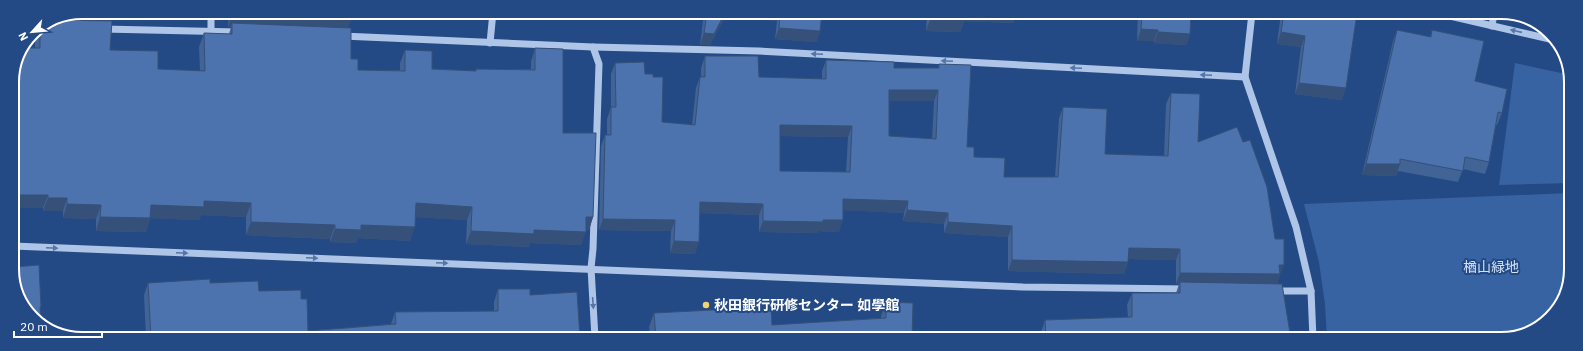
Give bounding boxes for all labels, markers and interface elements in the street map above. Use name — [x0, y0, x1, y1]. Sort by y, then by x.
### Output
north arrow — [12, 12, 52, 52]
one-way arrow — [1510, 28, 1522, 34]
text: N — [15, 30, 31, 43]
one-way arrow — [811, 51, 823, 58]
one-way arrow — [941, 58, 953, 65]
one-way arrow — [1070, 65, 1082, 72]
one-way arrow — [1200, 72, 1212, 79]
one-way arrow — [46, 245, 59, 251]
one-way arrow — [176, 250, 189, 256]
one-way arrow — [306, 255, 319, 261]
park label: 楢山緑地 — [1463, 258, 1519, 276]
one-way arrow — [436, 259, 448, 266]
place label: 秋田銀行研修センター 如學館 — [714, 296, 899, 314]
one-way arrow — [590, 297, 597, 309]
marker: 秋田銀行研修センター 如學館 — [701, 300, 711, 310]
scale bar — [14, 313, 102, 339]
text: 20 m — [20, 319, 48, 334]

